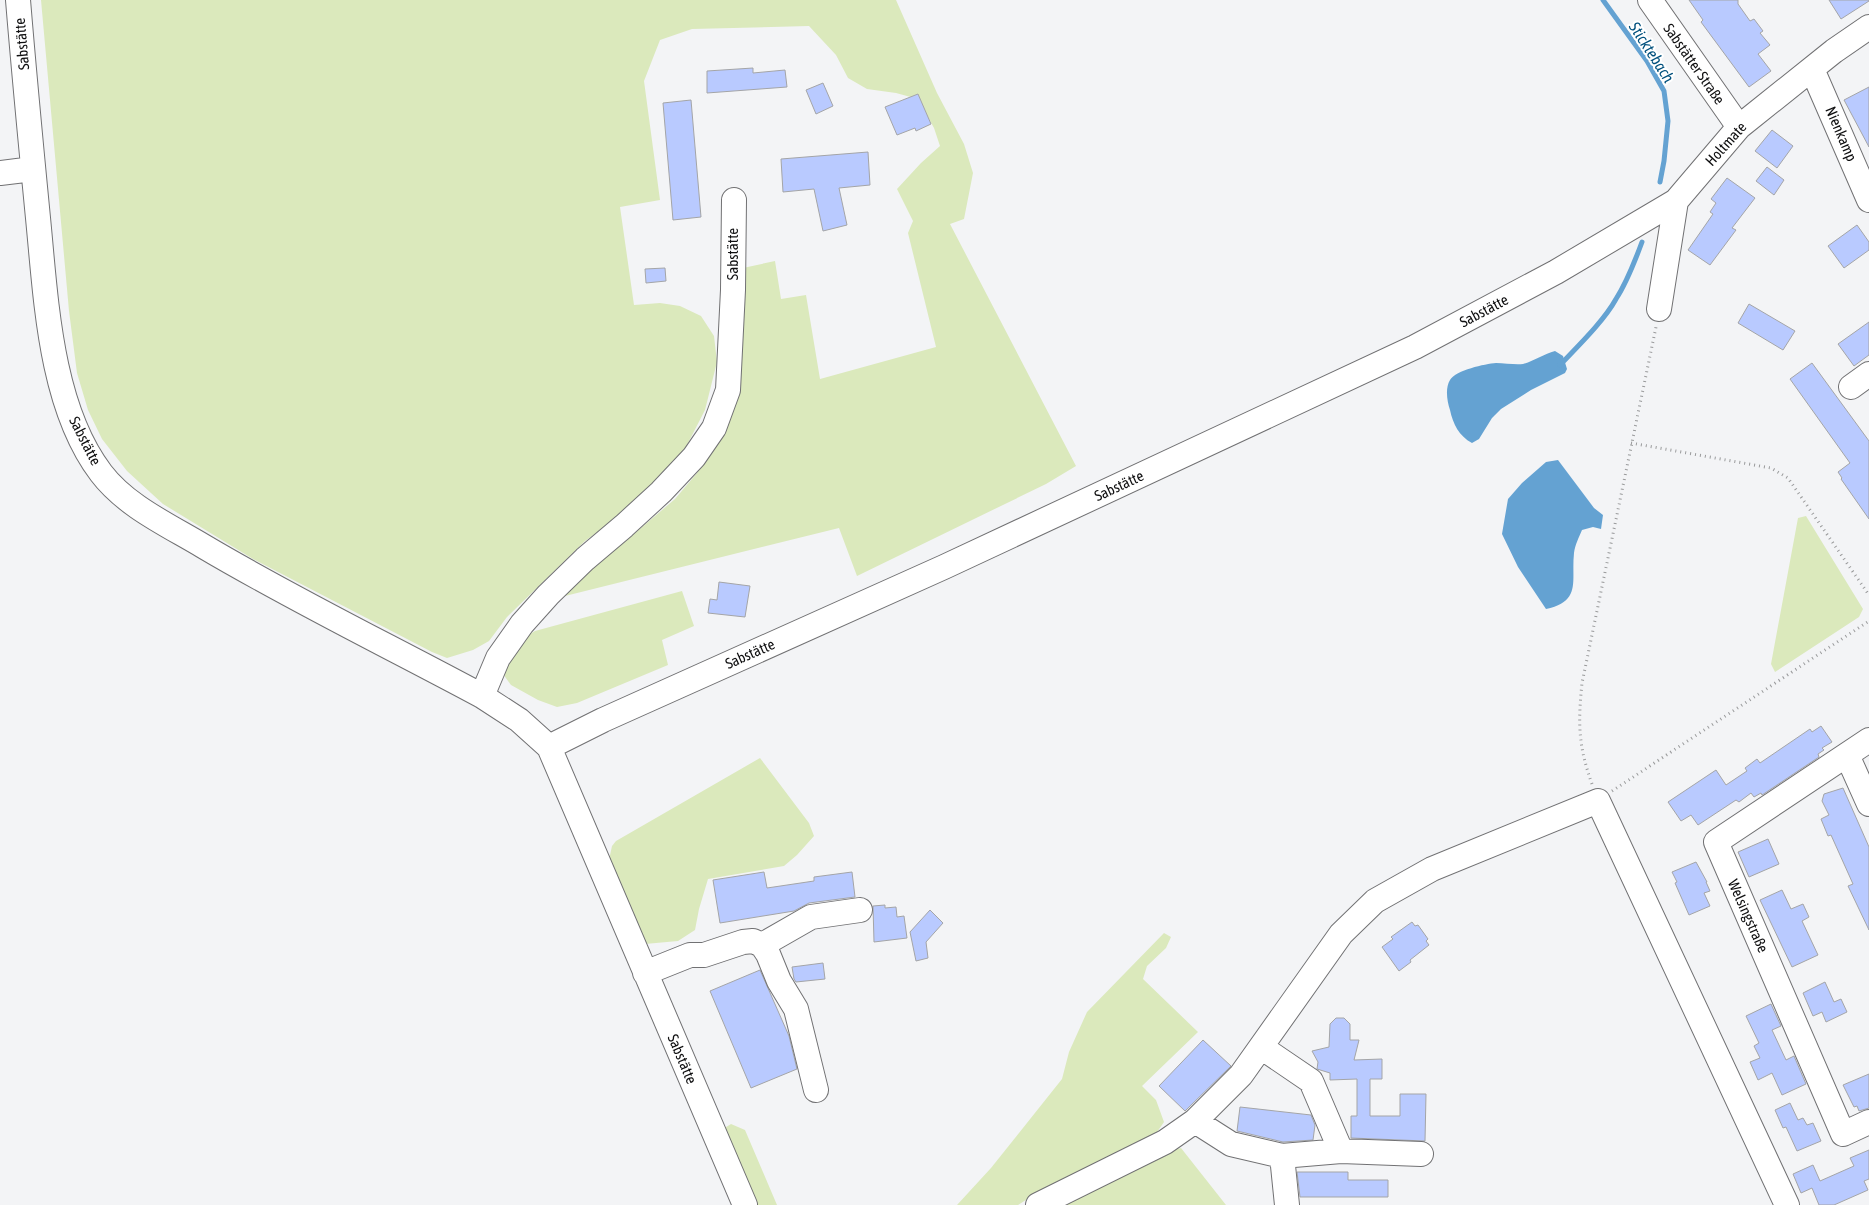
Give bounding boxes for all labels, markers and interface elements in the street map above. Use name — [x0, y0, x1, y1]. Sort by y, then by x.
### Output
street label: Sabstätte — [11, 17, 32, 71]
water label: Sticktebach — [1625, 18, 1678, 86]
street label: Sabstätter Straße — [1660, 20, 1729, 107]
street label: Nienkamp — [1822, 104, 1861, 164]
street label: Holtmate — [1702, 118, 1750, 169]
street label: Sabstätte — [724, 228, 741, 280]
street label: Sabstätte — [1457, 291, 1511, 330]
street label: Sabstätte — [66, 414, 105, 468]
street label: Sabstätte — [1092, 467, 1146, 504]
street label: Sabstätte — [722, 635, 777, 672]
street label: Welsingstraße — [1725, 877, 1772, 955]
street label: Sabstätte — [664, 1031, 701, 1086]

